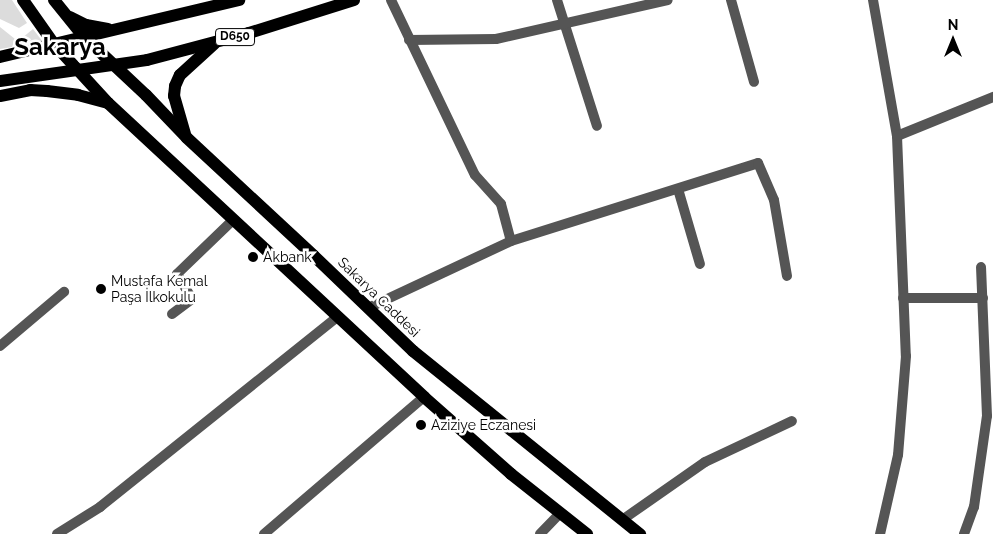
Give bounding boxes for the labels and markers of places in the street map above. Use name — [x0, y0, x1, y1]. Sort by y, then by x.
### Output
place label: Akbank — [263, 249, 312, 265]
marker: Akbank — [247, 251, 259, 263]
place label: Mustafa Kemal Paşa İlkokulu — [111, 273, 207, 306]
marker: Mustafa Kemal Paşa İlkokulu — [95, 283, 107, 295]
place label: Aziziye Eczanesi — [431, 417, 536, 433]
marker: Aziziye Eczanesi — [415, 419, 427, 431]

